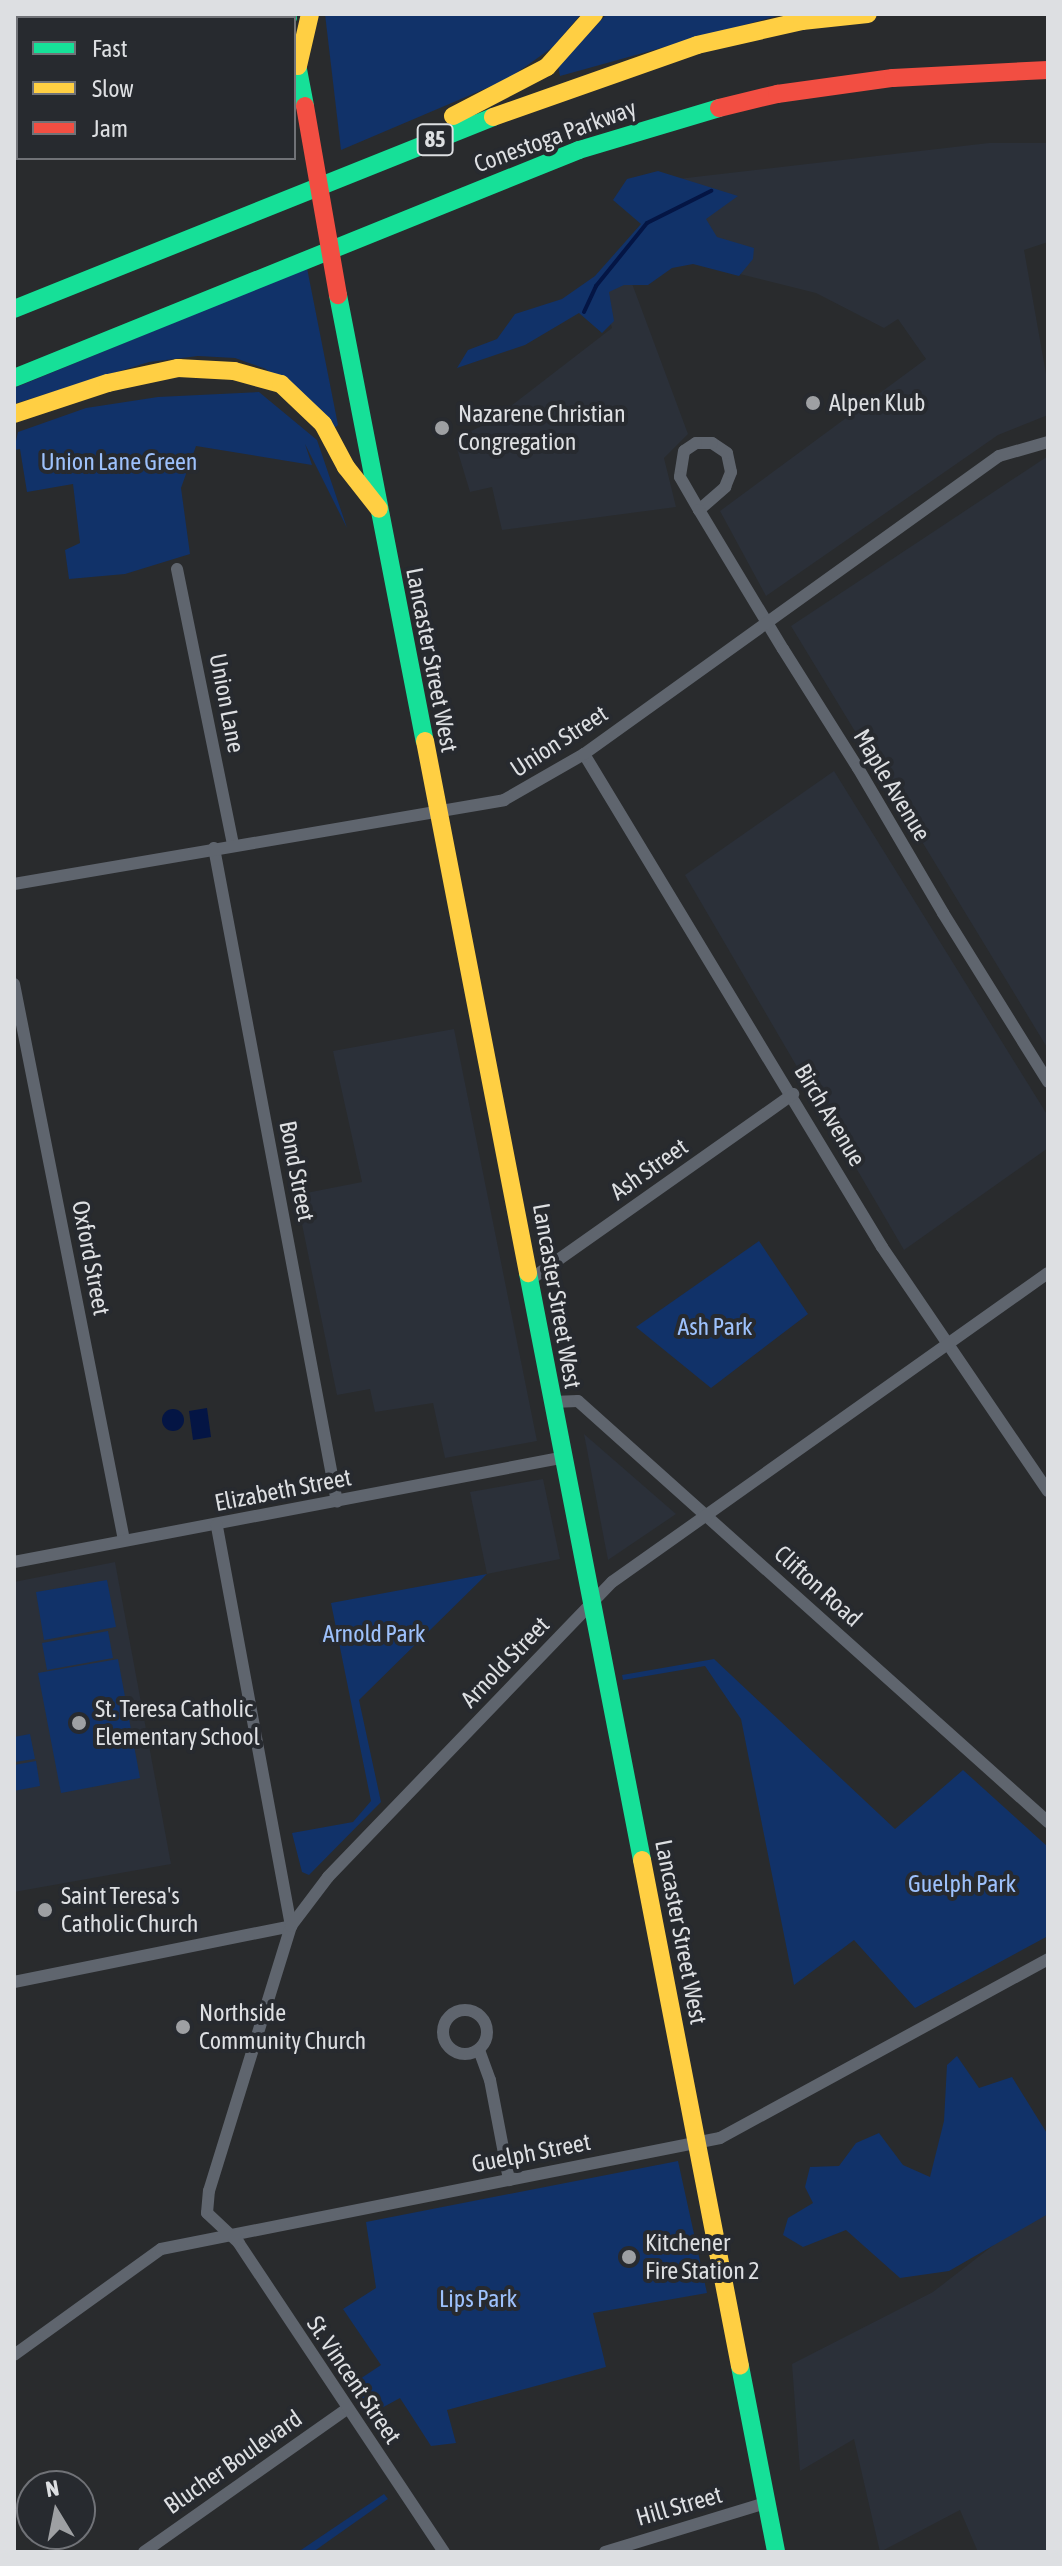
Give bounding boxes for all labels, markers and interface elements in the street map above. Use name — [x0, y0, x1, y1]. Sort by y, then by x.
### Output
legend — [16, 16, 296, 160]
text: Fast — [92, 35, 128, 62]
text: Slow — [92, 75, 134, 102]
street label: Conestoga Parkway — [470, 93, 640, 179]
text: Jam — [92, 115, 128, 142]
road number: 85 — [415, 122, 455, 158]
place label: Alpen Klub — [829, 389, 925, 417]
marker: Alpen Klub — [804, 394, 822, 412]
place label: Nazarene Christian Congregation — [458, 400, 626, 456]
marker: Nazarene Christian Congregation — [433, 419, 451, 437]
park label: Union Lane Green — [41, 448, 197, 476]
street label: Lancaster Street West — [400, 565, 464, 755]
street label: Union Lane — [203, 651, 251, 755]
street label: Union Street — [505, 699, 613, 783]
street label: Maple Avenue — [847, 724, 937, 846]
street label: Birch Avenue — [788, 1059, 872, 1171]
street label: Bond Street — [273, 1118, 321, 1224]
street label: Ash Street — [605, 1132, 693, 1206]
street label: Oxford Street — [66, 1198, 116, 1318]
street label: Lancaster Street West — [527, 1201, 587, 1391]
park label: Ash Park — [677, 1313, 753, 1341]
street label: Elizabeth Street — [212, 1463, 354, 1517]
street label: Clifton Road — [768, 1539, 868, 1633]
street label: Arnold Street — [455, 1611, 555, 1713]
park label: Arnold Park — [323, 1620, 425, 1648]
place label: St. Teresa Catholic Elementary School — [95, 1695, 260, 1751]
marker: St. Teresa Catholic Elementary School — [70, 1714, 88, 1732]
street label: Lancaster Street West — [649, 1837, 713, 2027]
park label: Guelph Park — [908, 1870, 1016, 1898]
place label: Saint Teresa's Catholic Church — [61, 1882, 198, 1938]
marker: Saint Teresa's Catholic Church — [36, 1901, 54, 1919]
place label: Northside Community Church — [199, 1999, 366, 2055]
marker: Northside Community Church — [174, 2018, 192, 2036]
street label: Guelph Street — [469, 2127, 593, 2179]
place label: Kitchener Fire Station 2 — [645, 2229, 760, 2285]
marker: Kitchener Fire Station 2 — [620, 2248, 638, 2266]
park label: Lips Park — [439, 2285, 517, 2313]
street label: St. Vincent Street — [301, 2311, 407, 2449]
street label: Blucher Boulevard — [159, 2404, 307, 2520]
north arrow — [16, 2470, 96, 2550]
text: N — [44, 2474, 61, 2502]
street label: Hill Street — [633, 2480, 725, 2532]

